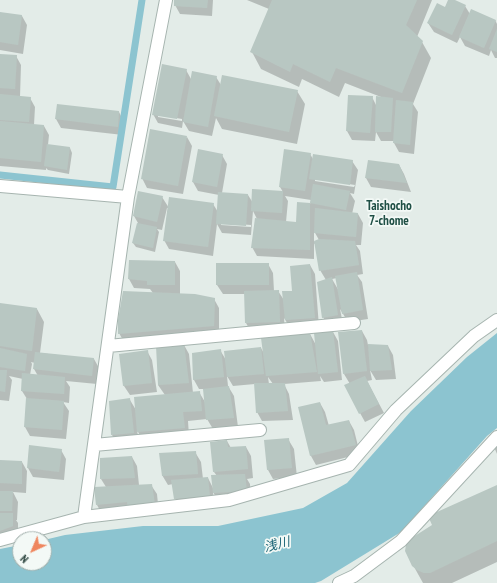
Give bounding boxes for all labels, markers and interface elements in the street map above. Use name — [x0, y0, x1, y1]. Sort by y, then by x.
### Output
district label: Taishocho 7-chome — [366, 198, 412, 229]
north arrow — [12, 531, 52, 571]
water label: 浅川 — [262, 534, 292, 556]
text: N — [17, 552, 31, 566]

